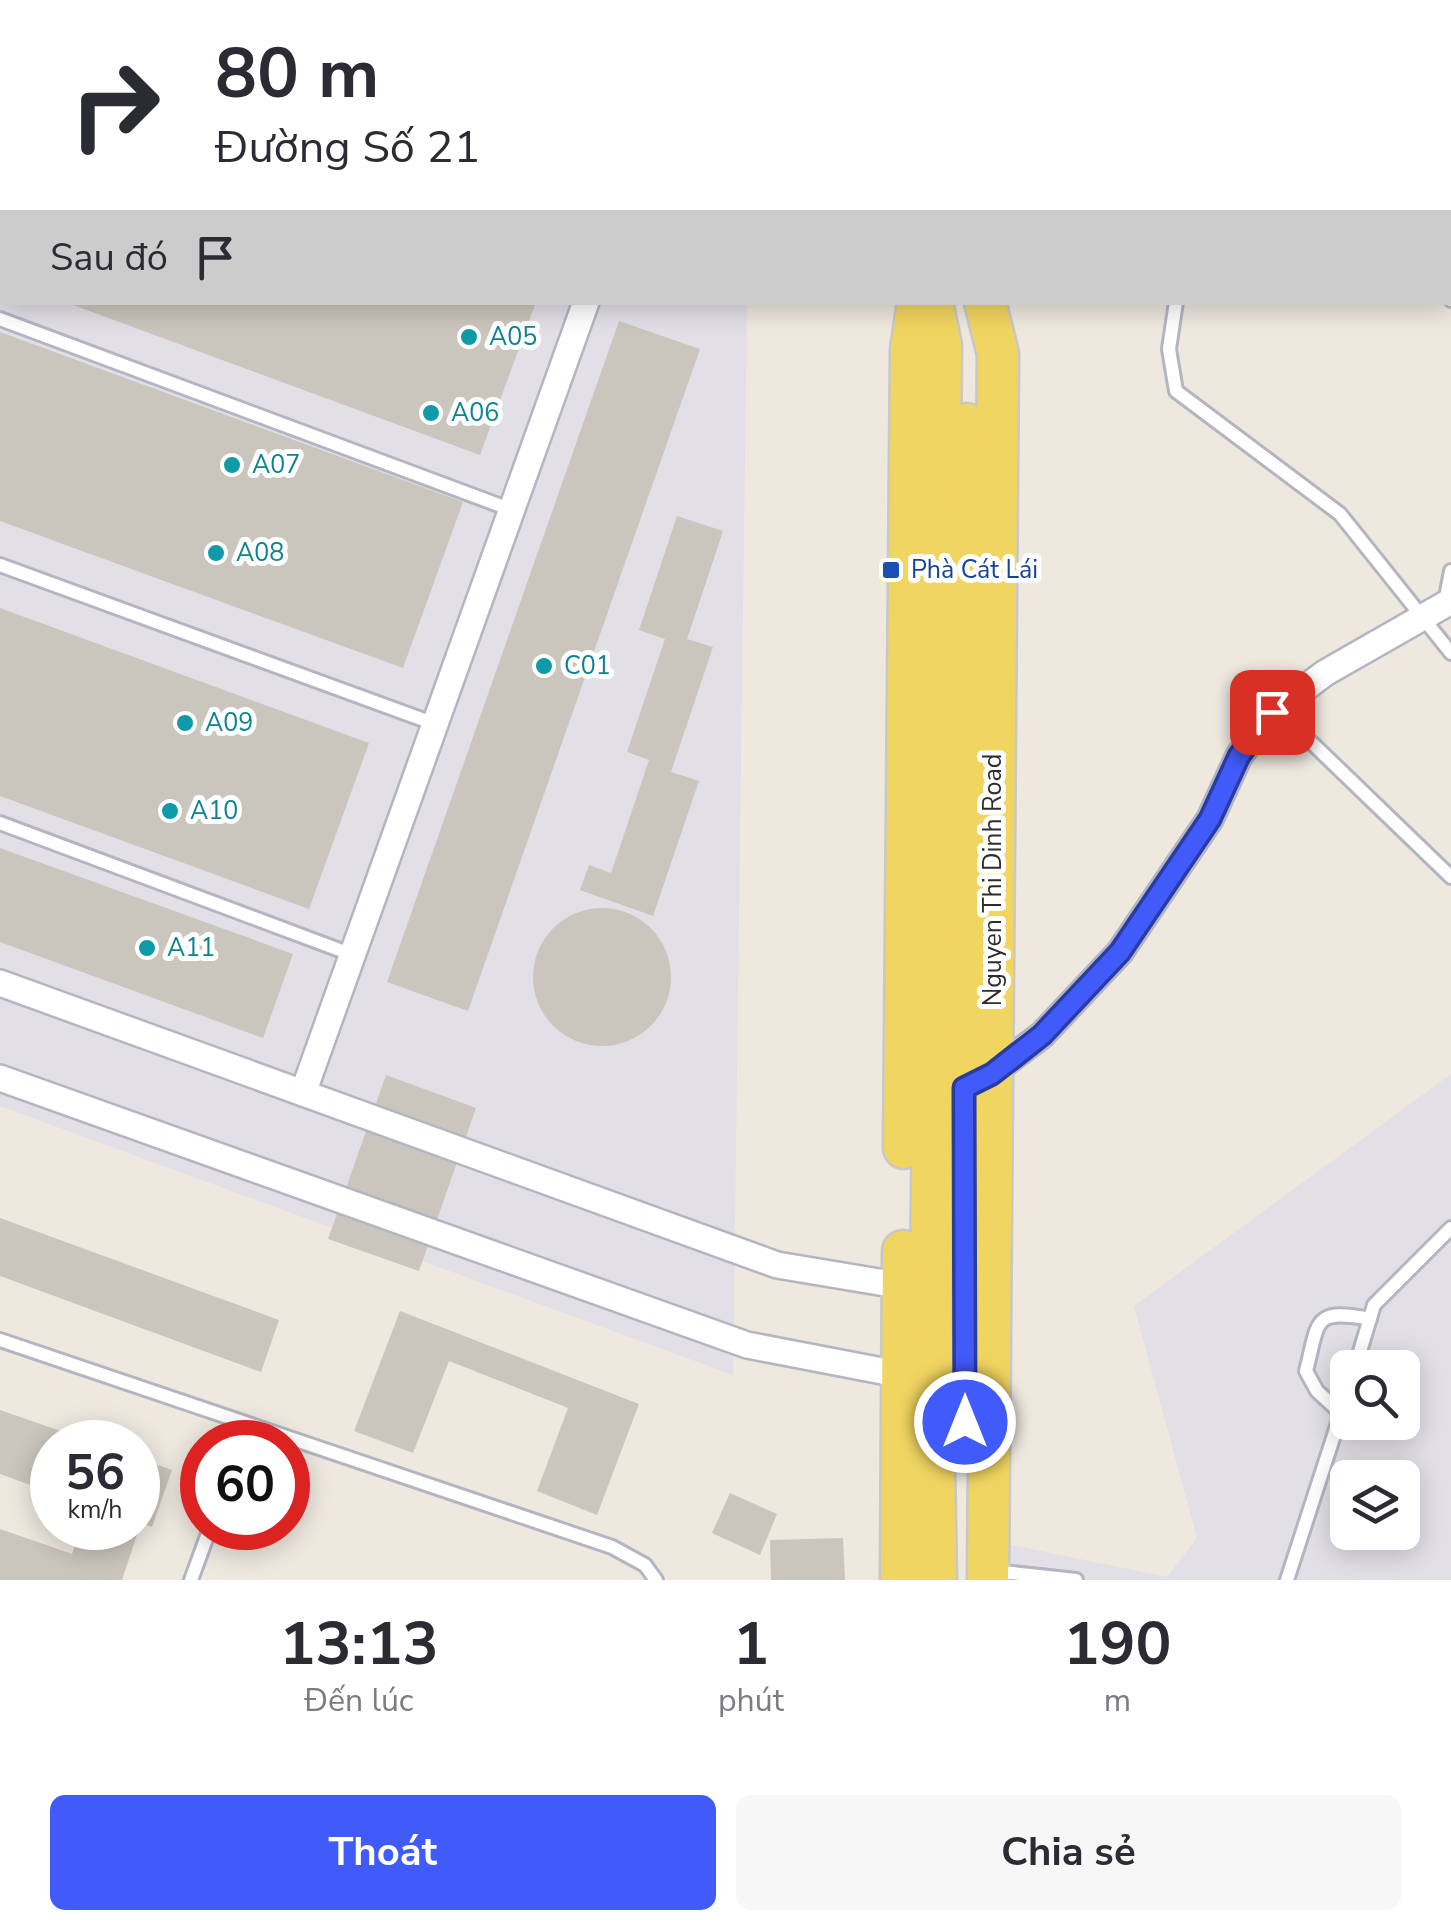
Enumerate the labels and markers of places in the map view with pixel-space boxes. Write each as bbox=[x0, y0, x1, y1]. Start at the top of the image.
place label: A05 bbox=[489, 320, 537, 354]
marker: A05 bbox=[458, 326, 480, 348]
place label: A06 bbox=[451, 396, 499, 430]
marker: A06 bbox=[420, 402, 442, 424]
place label: A07 bbox=[252, 448, 300, 482]
marker: A07 bbox=[221, 454, 243, 476]
place label: A08 bbox=[236, 536, 284, 570]
marker: A08 bbox=[205, 542, 227, 564]
place label: Phà Cát Lái bbox=[911, 553, 1038, 587]
marker: Phà Cát Lái bbox=[880, 559, 902, 581]
place label: C01 bbox=[564, 649, 611, 683]
marker: C01 bbox=[533, 655, 555, 677]
pin bbox=[1230, 670, 1315, 755]
place label: A09 bbox=[205, 706, 253, 740]
marker: A09 bbox=[174, 712, 196, 734]
place label: A10 bbox=[190, 794, 238, 828]
marker: A10 bbox=[159, 800, 181, 822]
place label: A11 bbox=[167, 931, 215, 965]
marker: A11 bbox=[136, 937, 158, 959]

